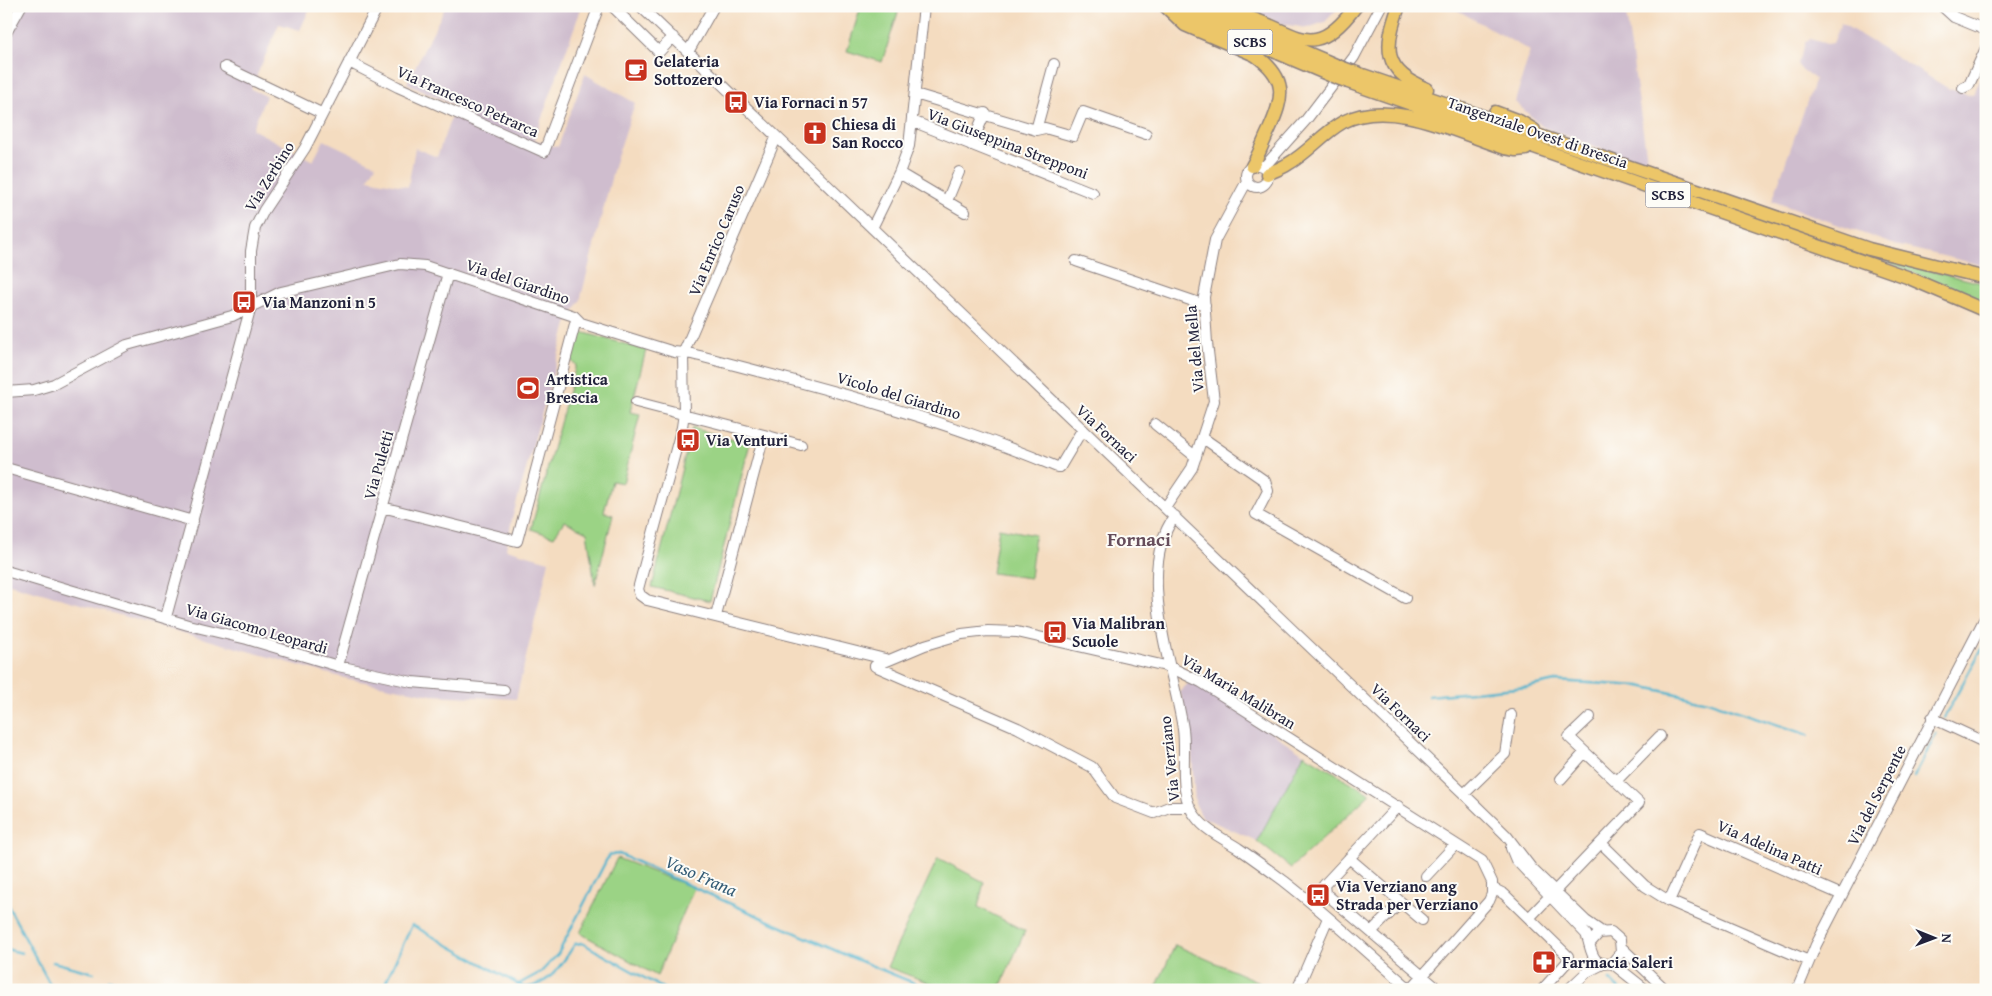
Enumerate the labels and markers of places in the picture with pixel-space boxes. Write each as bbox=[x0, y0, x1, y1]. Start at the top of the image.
place label: Gelateria Sottozero bbox=[654, 49, 723, 91]
cafe icon: Gelateria Sottozero bbox=[623, 57, 649, 83]
bus stop icon: Via Fornaci n 57 bbox=[723, 89, 749, 115]
place label: Via Fornaci n 57 bbox=[754, 90, 868, 114]
place label: Chiesa di San Rocco bbox=[832, 112, 904, 154]
church icon: Chiesa di San Rocco bbox=[802, 120, 828, 146]
bus stop icon: Via Manzoni n 5 bbox=[231, 289, 257, 315]
place label: Via Manzoni n 5 bbox=[262, 290, 376, 314]
place label: Artistica Brescia bbox=[546, 367, 609, 409]
sports icon: Artistica Brescia bbox=[515, 375, 541, 401]
bus stop icon: Via Venturi bbox=[675, 427, 701, 453]
place label: Via Venturi bbox=[706, 428, 788, 452]
place label: Via Malibran Scuole bbox=[1072, 611, 1165, 653]
bus stop icon: Via Malibran Scuole bbox=[1042, 619, 1068, 645]
place label: Via Verziano ang Strada per Verziano bbox=[1336, 874, 1479, 916]
bus stop icon: Via Verziano ang Strada per Verziano bbox=[1305, 882, 1331, 908]
pharmacy icon: Farmacia Saleri bbox=[1531, 949, 1557, 975]
place label: Farmacia Saleri bbox=[1562, 950, 1673, 974]

